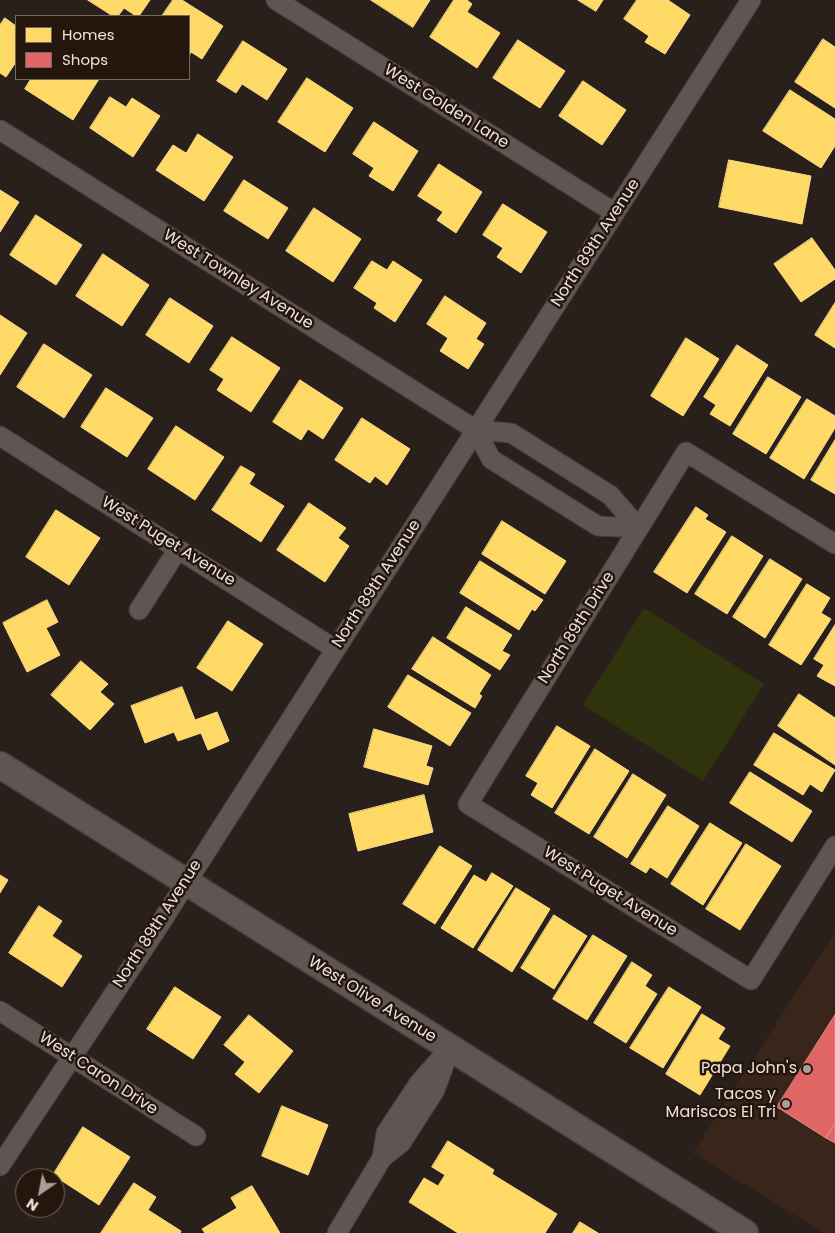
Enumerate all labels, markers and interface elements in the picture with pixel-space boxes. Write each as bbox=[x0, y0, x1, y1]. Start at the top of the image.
legend bbox=[15, 15, 190, 80]
text: Homes bbox=[62, 24, 115, 45]
text: Shops bbox=[62, 49, 108, 70]
street label: West Golden Lane bbox=[380, 61, 512, 153]
street label: North 89th Avenue bbox=[548, 176, 644, 310]
street label: West Townley Avenue bbox=[159, 226, 317, 334]
street label: West Puget Avenue bbox=[97, 493, 239, 591]
street label: North 89th Avenue bbox=[329, 517, 425, 651]
street label: North 89th Drive bbox=[535, 568, 619, 688]
street label: West Puget Avenue bbox=[539, 843, 681, 941]
street label: North 89th Avenue bbox=[110, 857, 206, 991]
street label: West Olive Avenue bbox=[304, 953, 440, 1047]
street label: West Caron Drive bbox=[35, 1028, 161, 1120]
place label: Papa John's bbox=[701, 1059, 797, 1079]
marker: Papa John's bbox=[801, 1063, 813, 1075]
place label: Tacos y Mariscos El Tri bbox=[666, 1085, 776, 1123]
marker: Tacos y Mariscos El Tri bbox=[780, 1098, 792, 1110]
north arrow bbox=[15, 1168, 65, 1218]
text: N bbox=[23, 1193, 42, 1216]

